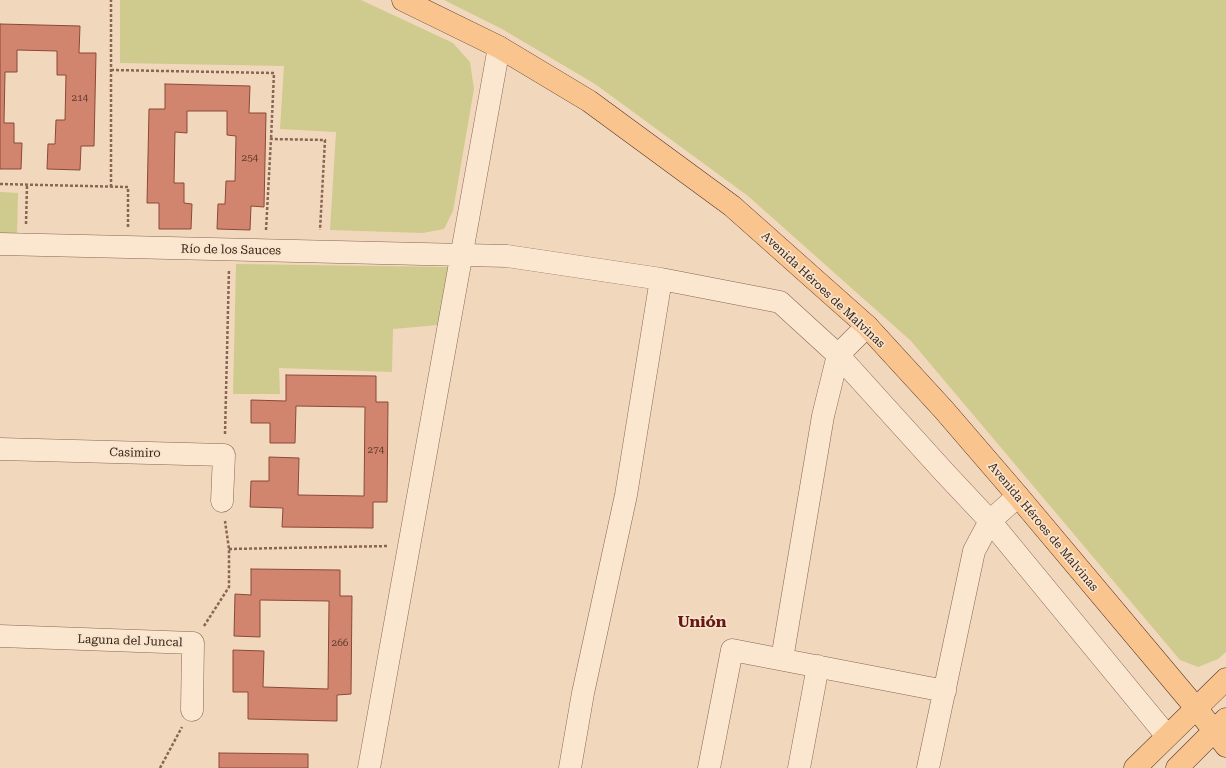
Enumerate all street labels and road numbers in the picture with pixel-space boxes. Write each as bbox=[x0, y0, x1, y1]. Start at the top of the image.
street label: Avenida Héroes de Malvinas bbox=[758, 229, 888, 351]
street label: Río de los Sauces bbox=[181, 242, 281, 258]
street label: Casimiro bbox=[109, 445, 161, 461]
street label: Avenida Héroes de Malvinas bbox=[985, 460, 1101, 594]
street label: Laguna del Juncal bbox=[77, 632, 183, 650]

